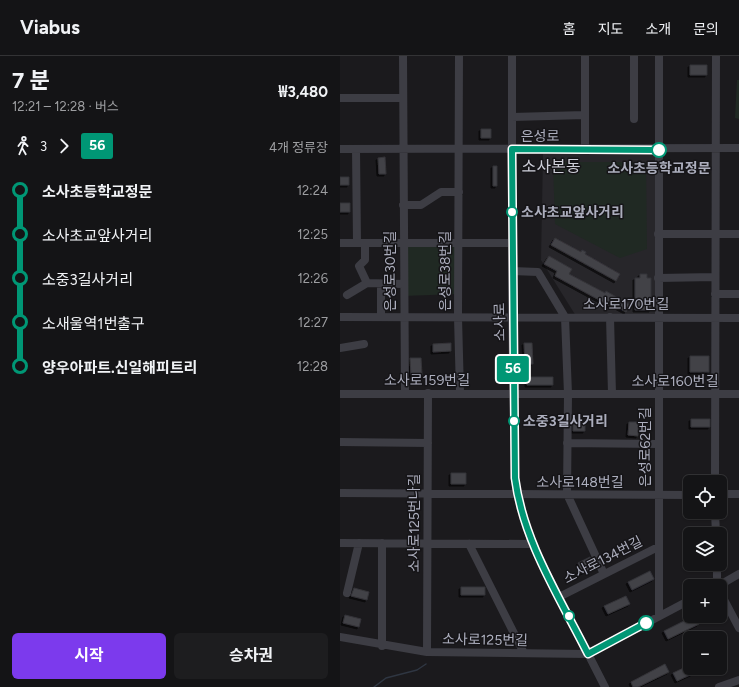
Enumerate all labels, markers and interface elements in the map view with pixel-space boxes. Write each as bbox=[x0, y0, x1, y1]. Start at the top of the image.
text: Viabus bbox=[20, 16, 80, 39]
text: 홈 bbox=[563, 21, 576, 38]
text: 지도 bbox=[598, 21, 623, 38]
text: 소개 bbox=[645, 21, 671, 38]
text: 문의 bbox=[693, 21, 719, 38]
text: 7 분 bbox=[12, 67, 50, 94]
text: ₩3,480 bbox=[279, 83, 328, 101]
text: 12:21 – 12:28 · 버스 bbox=[12, 99, 119, 114]
street label: 은성로 bbox=[521, 128, 559, 145]
icon: walk bbox=[12, 135, 34, 157]
icon: forward bbox=[53, 135, 75, 157]
text: 56 bbox=[89, 137, 105, 154]
text: 3 bbox=[40, 139, 47, 154]
text: 4개 정류장 bbox=[269, 140, 328, 155]
marker: 소사초등학교정문 bbox=[651, 142, 667, 158]
district label: 소사본동 bbox=[522, 157, 581, 176]
place label: 소사초등학교정문 bbox=[607, 160, 711, 177]
text: 소사초등학교정문 bbox=[42, 183, 152, 201]
text: 12:24 bbox=[297, 183, 328, 198]
place label: 소사초교앞사거리 bbox=[521, 204, 624, 221]
marker: 소사초교앞사거리 bbox=[506, 206, 518, 218]
text: 소사초교앞사거리 bbox=[42, 227, 152, 245]
text: 12:25 bbox=[297, 227, 328, 242]
street label: 은성로30번길 bbox=[382, 231, 399, 312]
street label: 은성로38번길 bbox=[437, 231, 454, 311]
text: 소중3길사거리 bbox=[42, 271, 133, 289]
text: 12:26 bbox=[297, 271, 328, 286]
street label: 소사로170번길 bbox=[583, 296, 669, 313]
street label: 소사로 bbox=[491, 302, 509, 341]
text: 소새울역1번출구 bbox=[42, 315, 145, 333]
text: 12:27 bbox=[298, 315, 328, 330]
line badge: 56 bbox=[495, 356, 531, 382]
text: 양우아파트.신일해피트리 bbox=[42, 359, 198, 377]
text: 12:28 bbox=[297, 359, 328, 374]
text: 56 bbox=[505, 360, 521, 377]
street label: 소사로159번길 bbox=[384, 372, 470, 389]
street label: 소사로160번길 bbox=[631, 373, 719, 390]
street label: 은성로62번길 bbox=[637, 407, 654, 487]
place label: 소중3길사거리 bbox=[523, 413, 608, 430]
marker: 소중3길사거리 bbox=[508, 415, 520, 427]
street label: 소사로125번나길 bbox=[406, 474, 423, 572]
street label: 소사로148번길 bbox=[536, 474, 624, 491]
map controls bbox=[683, 475, 727, 675]
button: locate bbox=[683, 475, 727, 519]
button: layers bbox=[683, 527, 727, 571]
street label: 소사로134번길 bbox=[561, 533, 645, 587]
button: + bbox=[683, 579, 727, 623]
unlabelled marker bbox=[563, 610, 575, 622]
unlabelled marker bbox=[638, 615, 654, 631]
street label: 소사로125번길 bbox=[442, 631, 528, 649]
button: − bbox=[683, 631, 727, 675]
button: 시작 bbox=[12, 633, 166, 679]
button: 승차권 bbox=[174, 633, 328, 679]

